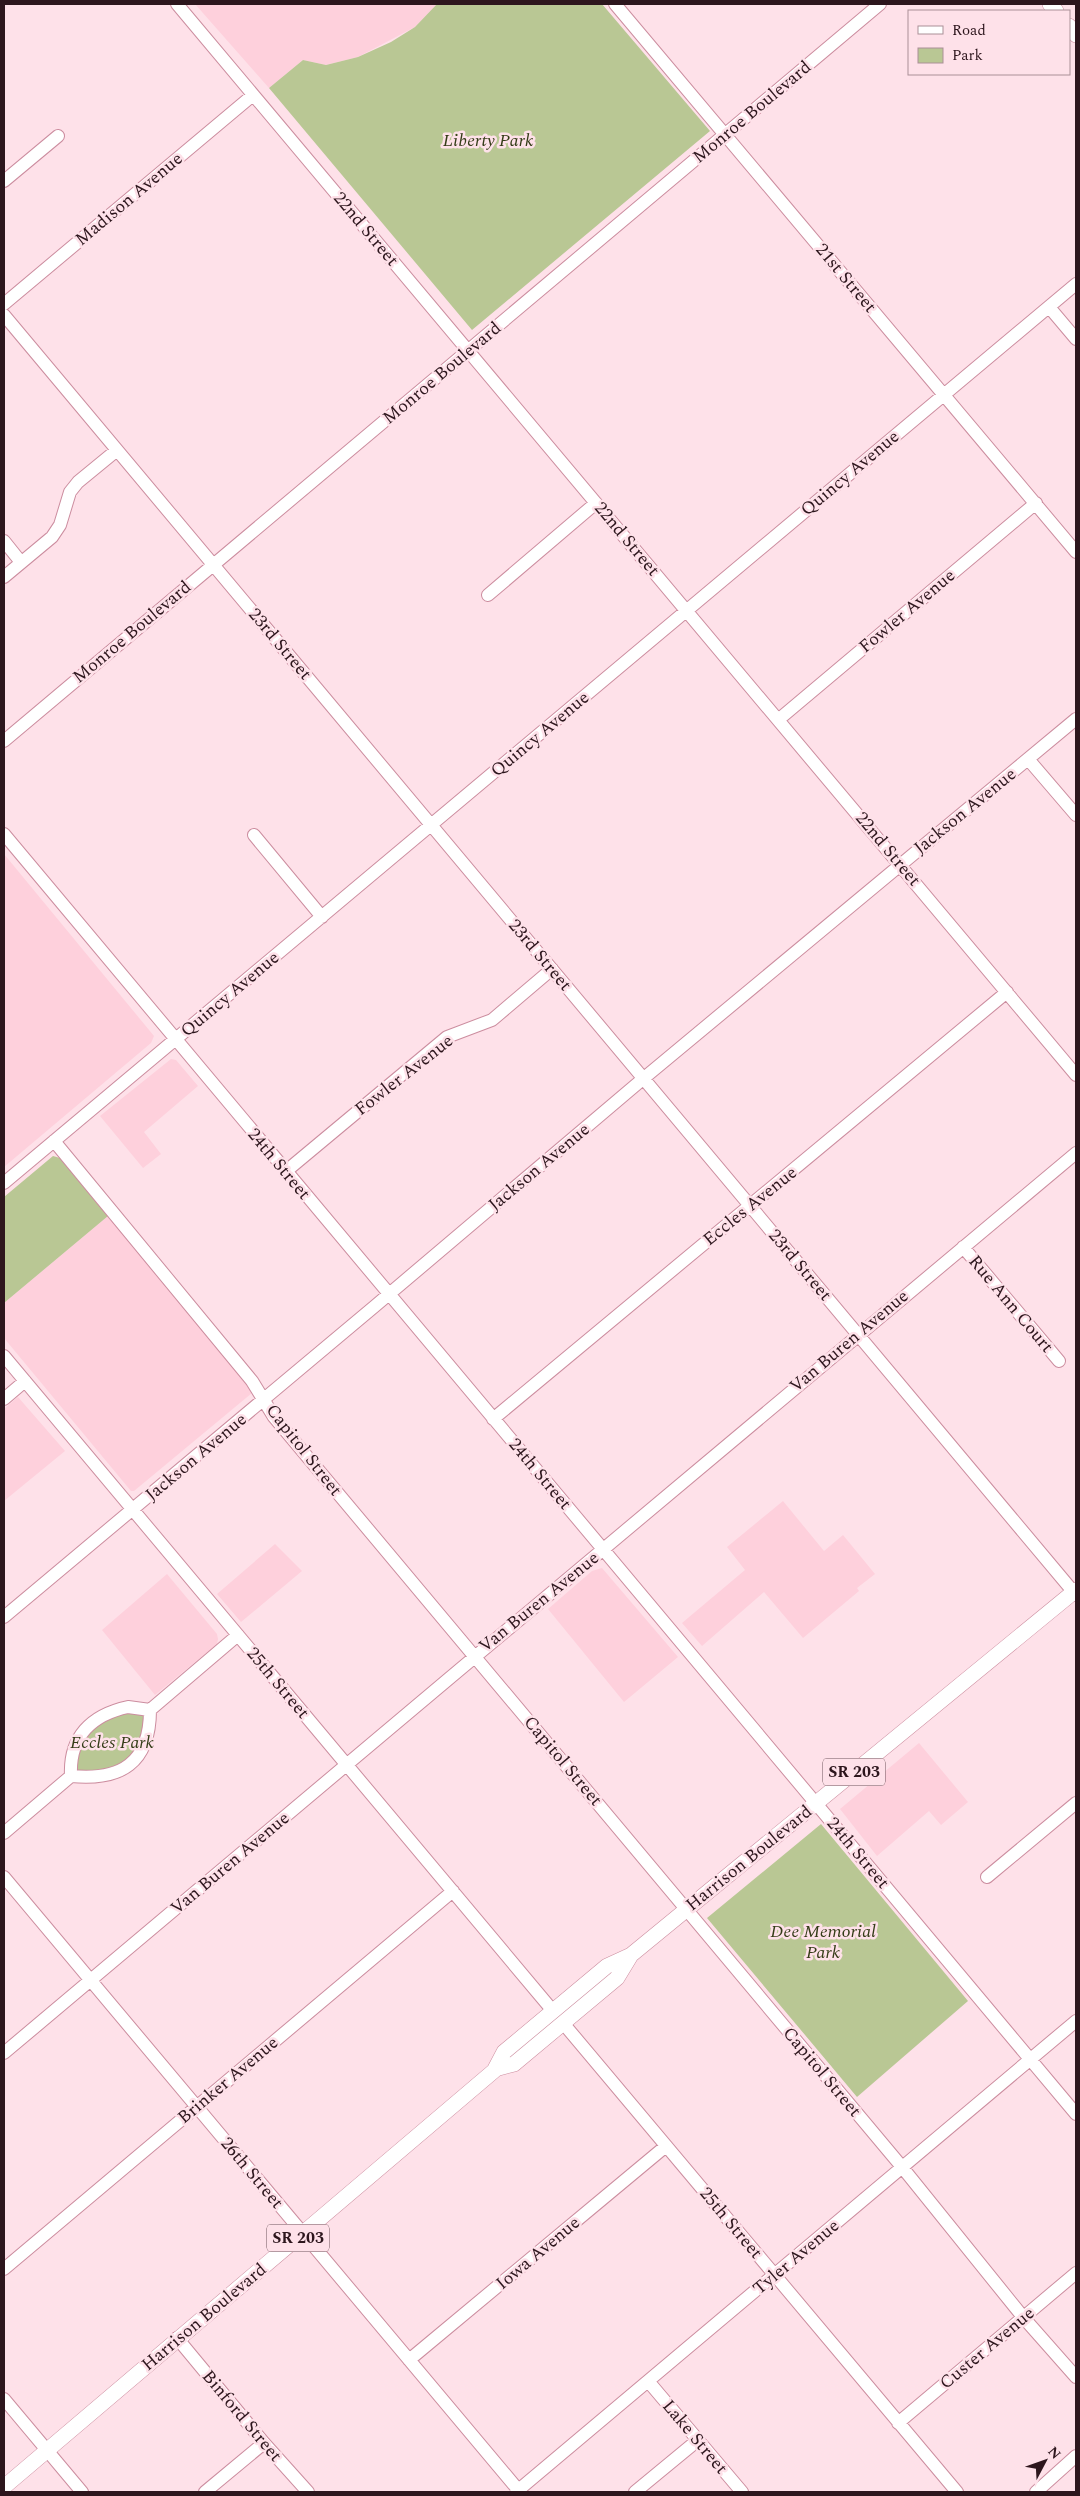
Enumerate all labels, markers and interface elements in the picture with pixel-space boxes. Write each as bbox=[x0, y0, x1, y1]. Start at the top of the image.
legend bbox=[908, 10, 1070, 75]
text: Road bbox=[952, 19, 986, 42]
text: Park bbox=[952, 44, 983, 67]
street label: Monroe Boulevard bbox=[687, 54, 817, 170]
park label: Liberty Park bbox=[443, 127, 534, 154]
street label: Madison Avenue bbox=[69, 146, 189, 252]
street label: 22nd Street bbox=[327, 186, 405, 272]
street label: 21st Street bbox=[809, 237, 883, 319]
street label: Monroe Boulevard bbox=[377, 315, 507, 431]
street label: Quincy Avenue bbox=[795, 423, 905, 523]
street label: 22nd Street bbox=[588, 496, 666, 582]
street label: Fowler Avenue bbox=[853, 562, 961, 660]
street label: Monroe Boulevard bbox=[67, 574, 197, 690]
street label: 23rd Street bbox=[242, 602, 318, 686]
street label: Quincy Avenue bbox=[485, 684, 595, 784]
street label: Jackson Avenue bbox=[908, 761, 1022, 861]
street label: 22nd Street bbox=[849, 806, 927, 892]
street label: 23rd Street bbox=[502, 913, 578, 997]
street label: Quincy Avenue bbox=[175, 944, 285, 1044]
street label: Fowler Avenue bbox=[349, 1028, 459, 1122]
street label: Jackson Avenue bbox=[482, 1116, 596, 1218]
street label: 24th Street bbox=[241, 1122, 317, 1206]
street label: Eccles Avenue bbox=[697, 1159, 803, 1253]
street label: 23rd Street bbox=[762, 1223, 838, 1307]
street label: Rue Ann Court bbox=[962, 1249, 1060, 1359]
street label: Van Buren Avenue bbox=[783, 1283, 915, 1399]
street label: Capitol Street bbox=[259, 1398, 349, 1502]
street label: Jackson Avenue bbox=[139, 1406, 253, 1508]
street label: 24th Street bbox=[502, 1432, 578, 1516]
street label: Van Buren Avenue bbox=[473, 1545, 605, 1659]
street label: 25th Street bbox=[240, 1641, 316, 1725]
street label: Capitol Street bbox=[517, 1710, 609, 1812]
park label: Eccles Park bbox=[70, 1729, 155, 1756]
road number: SR 203 bbox=[823, 1758, 885, 1785]
street label: Harrison Boulevard bbox=[680, 1798, 818, 1918]
street label: Van Buren Avenue bbox=[164, 1805, 296, 1921]
street label: 24th Street bbox=[820, 1811, 896, 1895]
park label: Dee Memorial Park bbox=[770, 1918, 876, 1966]
street label: Capitol Street bbox=[776, 2021, 868, 2123]
street label: Brinker Avenue bbox=[172, 2030, 284, 2130]
street label: 26th Street bbox=[214, 2131, 290, 2215]
street label: 25th Street bbox=[693, 2181, 769, 2265]
street label: Iowa Avenue bbox=[490, 2210, 586, 2296]
street label: Tyler Avenue bbox=[747, 2213, 845, 2301]
road number: SR 203 bbox=[267, 2224, 329, 2252]
street label: Harrison Boulevard bbox=[135, 2256, 273, 2378]
street label: Custer Avenue bbox=[934, 2300, 1040, 2396]
street label: Binford Street bbox=[195, 2364, 289, 2468]
street label: Lake Street bbox=[656, 2394, 734, 2480]
north arrow bbox=[1020, 2436, 1070, 2486]
text: N bbox=[1043, 2442, 1066, 2464]

